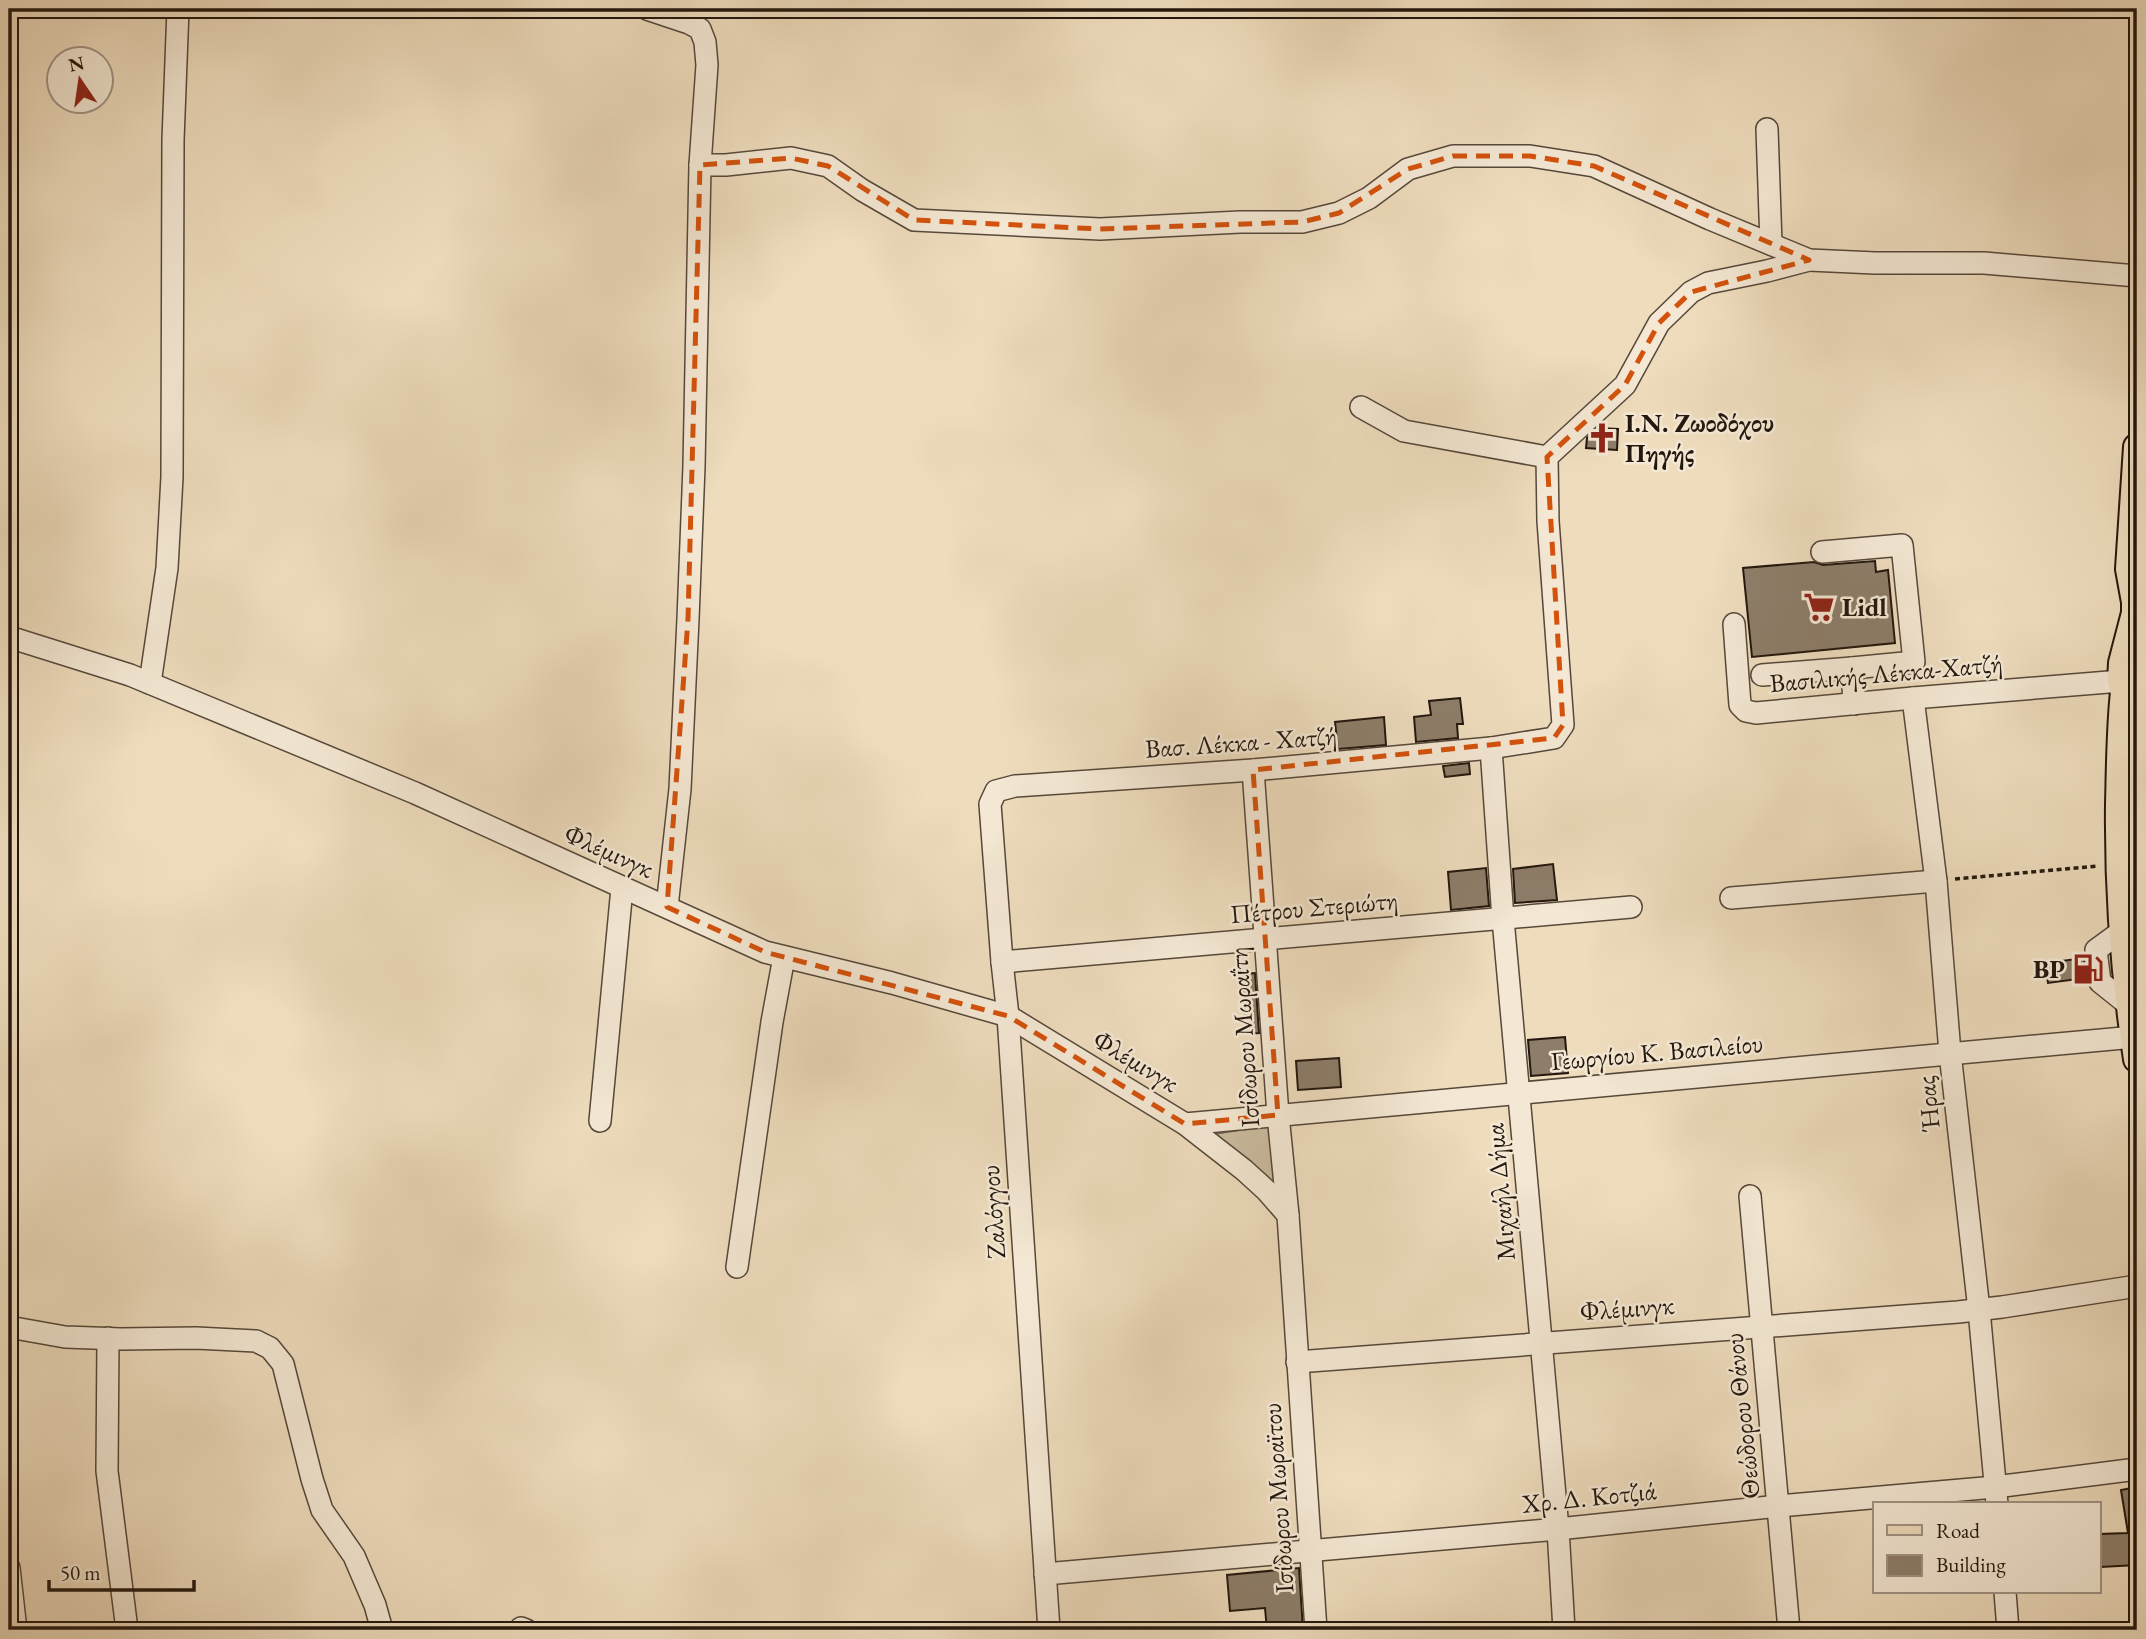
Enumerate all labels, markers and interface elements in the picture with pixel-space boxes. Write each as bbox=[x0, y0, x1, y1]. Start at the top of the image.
north arrow bbox=[46, 46, 116, 116]
text: N bbox=[66, 50, 87, 78]
place label: Ι.Ν. Ζωοδόχου Πηγής bbox=[1625, 406, 1774, 470]
church icon: Ι.Ν. Ζωοδόχου Πηγής bbox=[1585, 421, 1619, 455]
supermarket icon: Lidl bbox=[1802, 590, 1836, 624]
place label: Lidl bbox=[1842, 590, 1887, 624]
street label: Βασιλικής Λέκκα-Χατζή bbox=[1768, 646, 2004, 700]
street label: Βασ. Λέκκα - Χατζή bbox=[1144, 718, 1338, 766]
street label: Φλέμινγκ bbox=[559, 816, 660, 886]
street label: Πέτρου Στεριώτη bbox=[1229, 883, 1399, 931]
street label: Ισίδωρου Μωραΐτη bbox=[1221, 946, 1267, 1128]
place label: BP bbox=[2033, 952, 2065, 986]
fuel station icon: BP bbox=[2071, 952, 2105, 986]
street label: Φλέμινγκ bbox=[1087, 1022, 1186, 1100]
street label: Γεωργίου Κ. Βασιλείου bbox=[1550, 1026, 1764, 1078]
street label: Ήρας bbox=[1908, 1074, 1948, 1134]
street label: Μιχαήλ Δήμα bbox=[1477, 1122, 1523, 1262]
street label: Ζαλόγγου bbox=[973, 1164, 1013, 1260]
street label: Φλέμινγκ bbox=[1579, 1288, 1676, 1328]
street label: Θεώδορου Θάνου bbox=[1716, 1331, 1768, 1501]
street label: Ισίδωρου Μωραϊτου bbox=[1254, 1402, 1302, 1594]
street label: Χρ. Δ. Κοτζιά bbox=[1519, 1473, 1658, 1521]
legend bbox=[1873, 1502, 2100, 1594]
text: Road bbox=[1936, 1517, 1980, 1544]
scale bar bbox=[49, 1548, 194, 1592]
text: Building bbox=[1936, 1551, 2006, 1578]
text: 50 m bbox=[60, 1559, 101, 1586]

